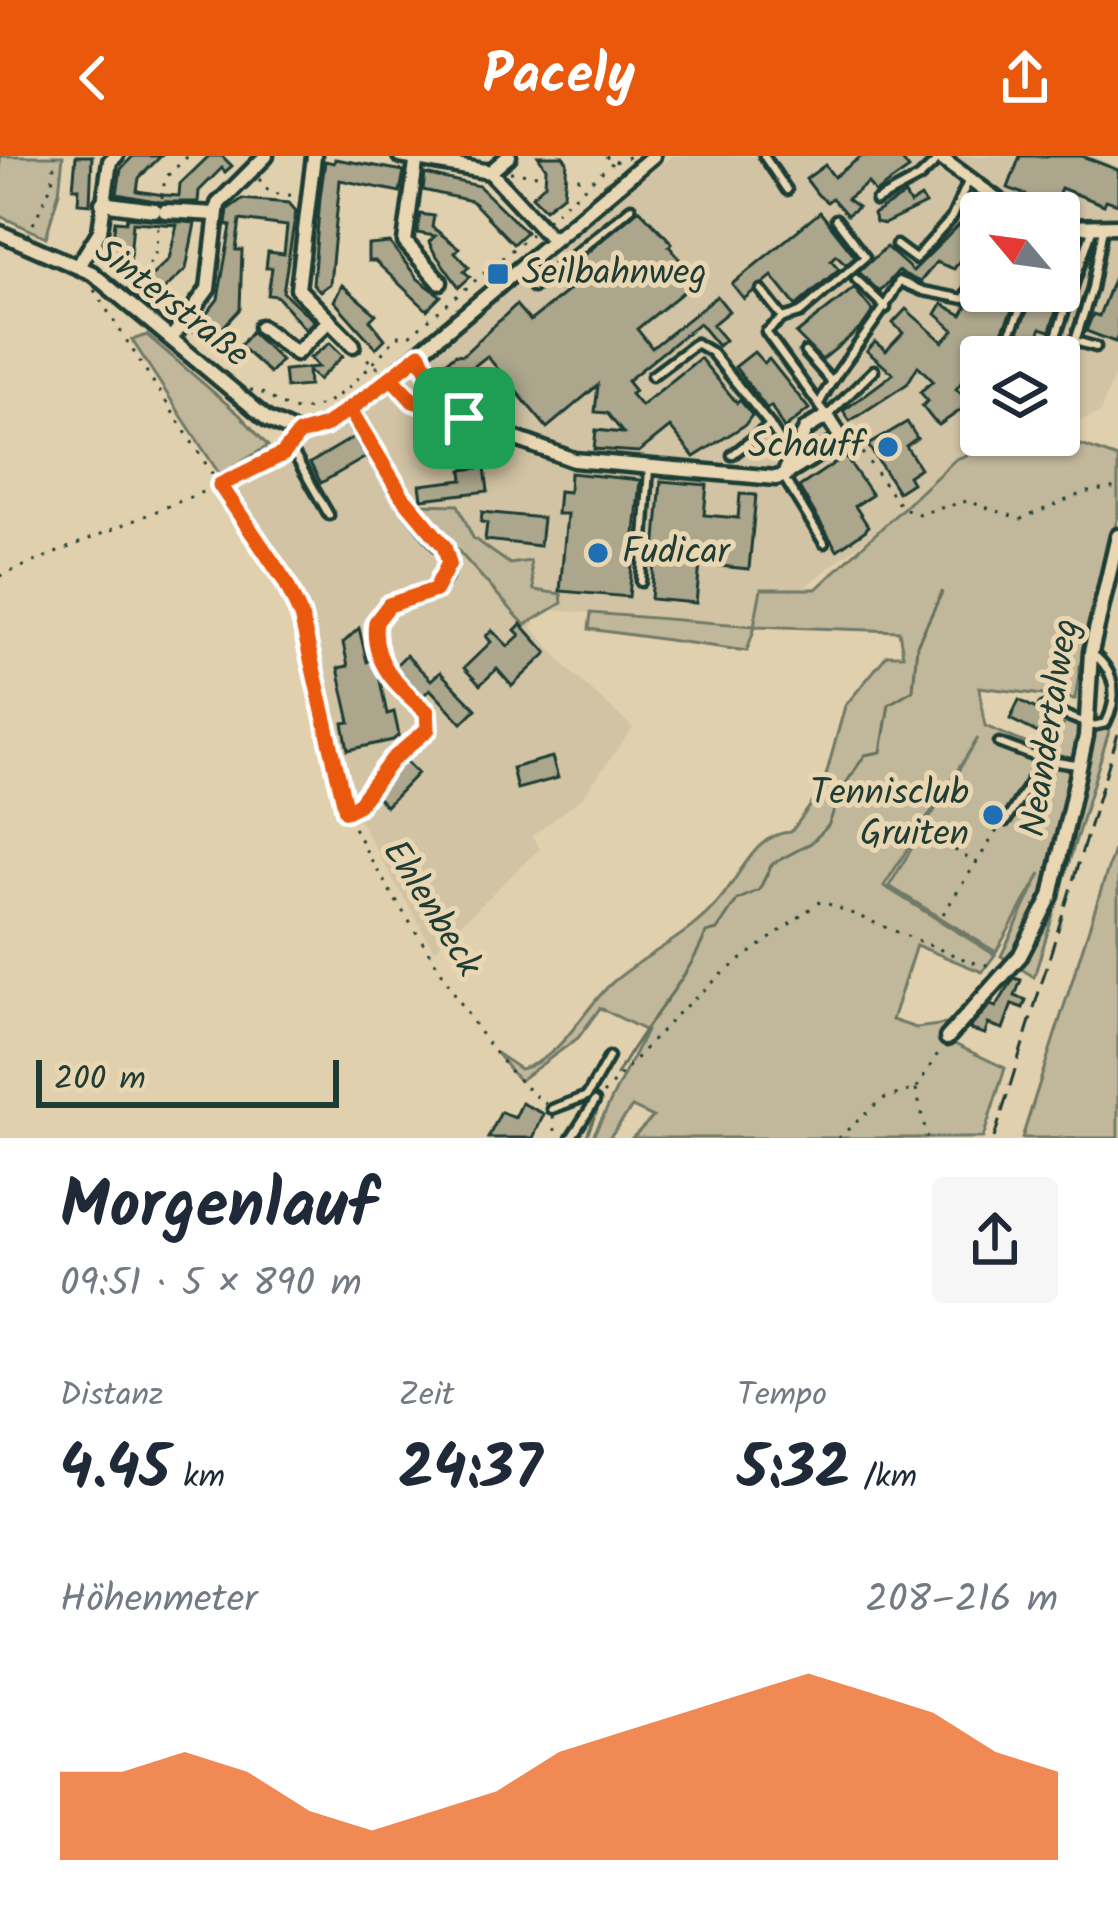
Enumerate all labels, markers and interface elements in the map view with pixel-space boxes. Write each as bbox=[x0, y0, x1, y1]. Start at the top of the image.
text: Pacely bbox=[483, 35, 635, 121]
icon: back bbox=[60, 45, 126, 111]
icon: share bbox=[992, 45, 1058, 111]
north arrow bbox=[960, 192, 1080, 312]
map controls bbox=[960, 192, 1080, 456]
street label: Sinterstraße bbox=[81, 225, 261, 383]
place label: Seilbahnweg bbox=[522, 246, 707, 303]
marker: Seilbahnweg bbox=[485, 261, 511, 287]
button: layers bbox=[960, 336, 1080, 456]
pin bbox=[413, 367, 515, 469]
icon: arrive bbox=[431, 385, 497, 451]
place label: Schauff bbox=[748, 419, 867, 476]
marker: Schauff bbox=[875, 434, 901, 460]
place label: Fudicar bbox=[622, 525, 732, 582]
marker: Fudicar bbox=[585, 540, 611, 566]
street label: Neandertalweg bbox=[1006, 615, 1096, 841]
place label: Tennisclub Gruiten bbox=[810, 766, 969, 864]
marker: Tennisclub Gruiten bbox=[980, 802, 1006, 828]
street label: Ehlenbeck bbox=[366, 829, 496, 990]
scale bar bbox=[36, 1054, 339, 1107]
text: 200 m bbox=[54, 1054, 146, 1107]
text: Morgenlauf bbox=[60, 1156, 376, 1261]
button: share bbox=[932, 1177, 1058, 1303]
text: 09:51 · 5 × 890 m bbox=[60, 1254, 362, 1316]
text: Distanz bbox=[60, 1370, 164, 1423]
text: Zeit bbox=[399, 1370, 455, 1423]
text: Tempo bbox=[737, 1370, 827, 1423]
text: 4.45 bbox=[60, 1423, 170, 1519]
text: 24:37 bbox=[399, 1423, 542, 1519]
text: 5:32 bbox=[737, 1423, 850, 1519]
text: km bbox=[170, 1452, 225, 1505]
text: /km bbox=[850, 1452, 917, 1505]
text: Höhenmeter bbox=[60, 1570, 257, 1632]
text: 208–216 m bbox=[865, 1570, 1058, 1632]

